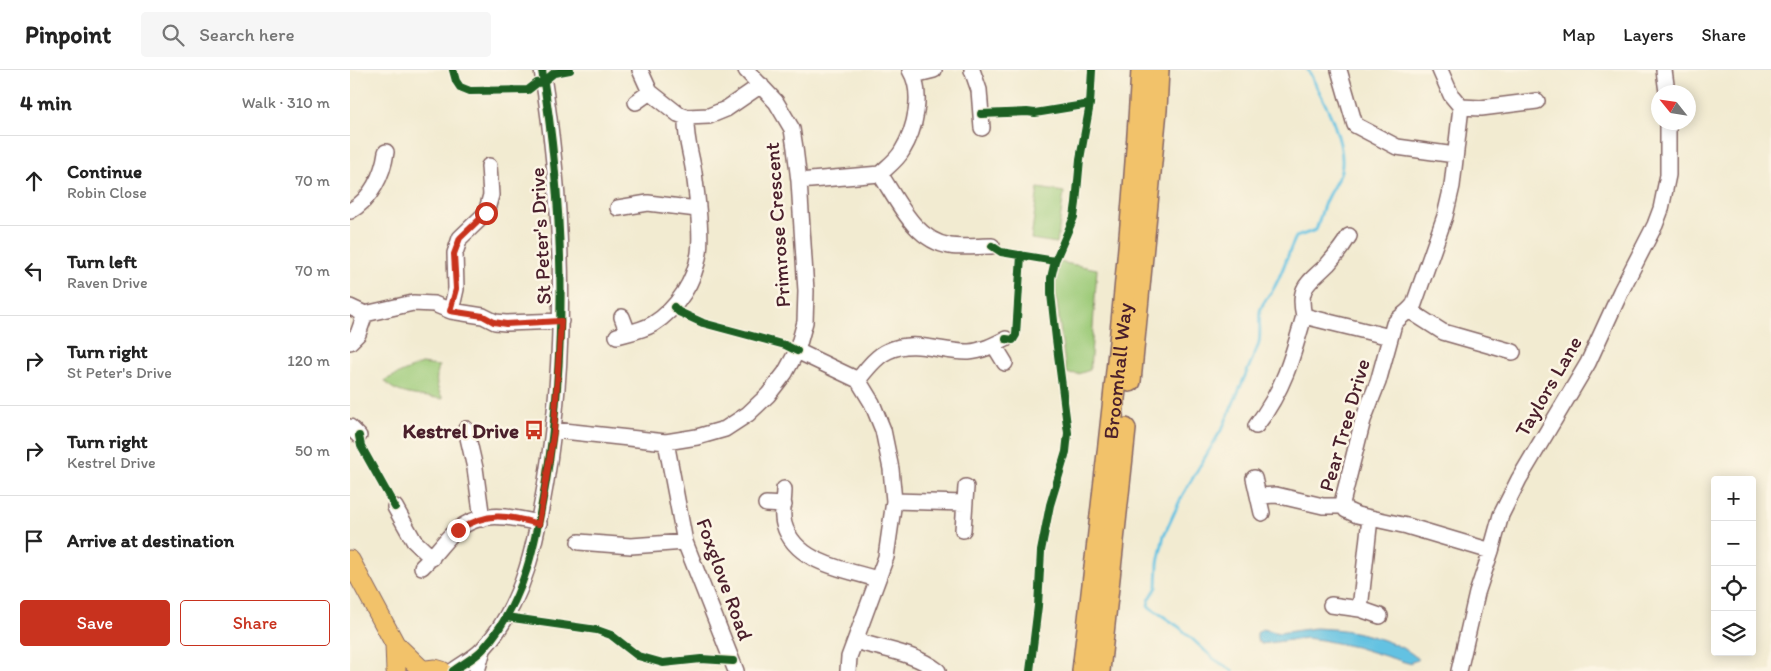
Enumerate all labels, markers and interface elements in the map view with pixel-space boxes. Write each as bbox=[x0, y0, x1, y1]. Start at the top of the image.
search box bbox=[141, 12, 491, 57]
text: Pinpoint bbox=[25, 20, 111, 49]
icon: search bbox=[159, 21, 187, 49]
text: Search here bbox=[199, 23, 294, 46]
text: Map bbox=[1562, 24, 1595, 46]
text: Layers bbox=[1623, 24, 1673, 46]
text: Share bbox=[1701, 24, 1746, 46]
north arrow bbox=[1651, 85, 1696, 130]
text: 4 min bbox=[20, 90, 72, 115]
text: Walk · 310 m bbox=[242, 93, 330, 112]
street label: Primrose Crescent bbox=[759, 141, 795, 308]
text: Continue bbox=[67, 160, 142, 183]
icon: ahead bbox=[20, 167, 48, 195]
street label: St Peter's Drive bbox=[524, 167, 556, 305]
text: 70 m bbox=[295, 171, 330, 190]
text: Robin Close bbox=[67, 183, 147, 202]
route start bbox=[475, 202, 498, 225]
text: Turn left bbox=[67, 250, 137, 273]
icon: left bbox=[20, 257, 48, 285]
text: 70 m bbox=[295, 261, 330, 280]
text: Raven Drive bbox=[67, 273, 148, 292]
street label: Broomhall Way bbox=[1097, 301, 1136, 440]
street label: Taylors Lane bbox=[1509, 331, 1587, 441]
text: Turn right bbox=[67, 340, 148, 363]
icon: right bbox=[20, 347, 48, 375]
text: 120 m bbox=[287, 351, 330, 370]
street label: Pear Tree Drive bbox=[1313, 356, 1375, 494]
text: St Peter's Drive bbox=[67, 363, 172, 382]
place label: Kestrel Drive bbox=[403, 418, 519, 443]
bus stop icon: Kestrel Drive bbox=[523, 419, 545, 441]
text: Turn right bbox=[67, 430, 148, 453]
icon: right bbox=[20, 437, 48, 465]
text: 50 m bbox=[295, 441, 330, 460]
text: Kestrel Drive bbox=[67, 453, 156, 472]
map controls bbox=[1711, 476, 1756, 656]
button: + bbox=[1711, 476, 1756, 521]
street label: Foxglove Road bbox=[691, 515, 759, 643]
route end bbox=[447, 519, 470, 542]
button: − bbox=[1711, 521, 1756, 566]
icon: arrive bbox=[20, 527, 48, 555]
text: Arrive at destination bbox=[67, 529, 234, 552]
button: locate bbox=[1711, 566, 1756, 611]
button: Save bbox=[20, 600, 170, 646]
button: Share bbox=[180, 600, 330, 646]
button: layers bbox=[1711, 611, 1756, 656]

